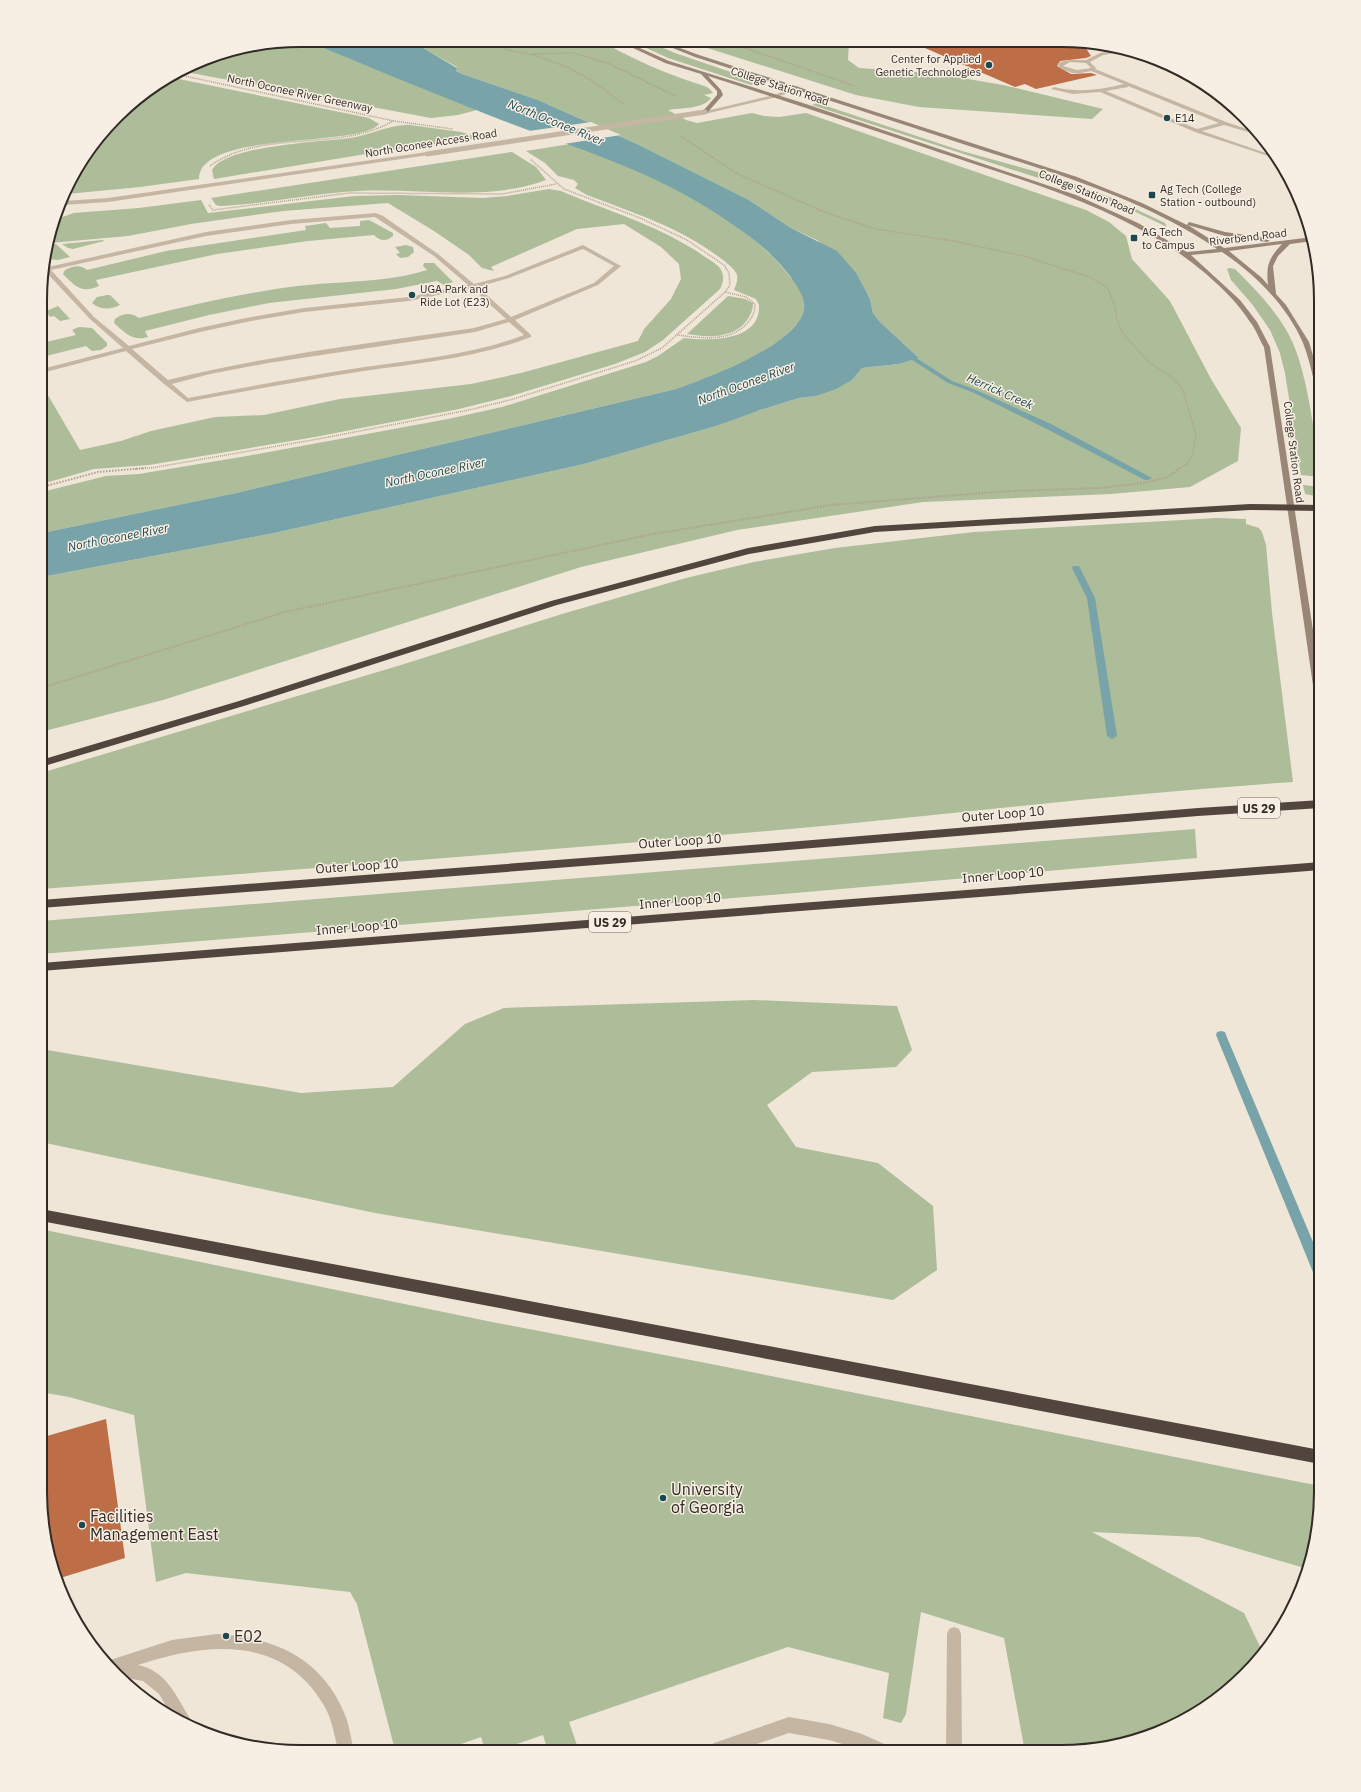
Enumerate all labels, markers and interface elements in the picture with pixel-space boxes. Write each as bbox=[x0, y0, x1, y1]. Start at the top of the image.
place label: Center for Applied Genetic Technologies bbox=[875, 52, 981, 79]
marker: Center for Applied Genetic Technologies bbox=[984, 60, 994, 70]
street label: College Station Road bbox=[729, 64, 831, 108]
street label: North Oconee River Greenway bbox=[226, 71, 375, 115]
water label: North Oconee River bbox=[506, 96, 607, 148]
place label: E14 bbox=[1175, 111, 1195, 125]
marker: E14 bbox=[1162, 113, 1172, 123]
street label: North Oconee Access Road bbox=[364, 126, 498, 160]
street label: College Station Road bbox=[1037, 166, 1137, 218]
place label: Ag Tech (College Station - outbound) bbox=[1160, 182, 1256, 209]
marker: Ag Tech (College Station - outbound) bbox=[1147, 190, 1157, 200]
place label: AG Tech to Campus bbox=[1142, 225, 1195, 252]
street label: Riverbend Road bbox=[1208, 225, 1288, 249]
marker: AG Tech to Campus bbox=[1129, 233, 1139, 243]
place label: UGA Park and Ride Lot (E23) bbox=[420, 282, 490, 309]
marker: UGA Park and Ride Lot (E23) bbox=[407, 290, 417, 300]
water label: North Oconee River bbox=[696, 358, 797, 407]
water label: Herrick Creek bbox=[964, 370, 1036, 413]
street label: College Station Road bbox=[1281, 400, 1307, 504]
water label: North Oconee River bbox=[384, 454, 487, 490]
water label: North Oconee River bbox=[67, 520, 170, 554]
road number: US 29 bbox=[1238, 798, 1280, 818]
street label: Outer Loop 10 bbox=[961, 802, 1045, 826]
street label: Outer Loop 10 bbox=[638, 830, 722, 852]
street label: Outer Loop 10 bbox=[315, 855, 399, 877]
street label: Inner Loop 10 bbox=[961, 863, 1045, 887]
street label: Inner Loop 10 bbox=[638, 889, 722, 913]
road number: US 29 bbox=[589, 912, 631, 932]
street label: Inner Loop 10 bbox=[315, 915, 399, 939]
place label: University of Georgia bbox=[671, 1479, 745, 1517]
marker: University of Georgia bbox=[658, 1493, 668, 1503]
place label: Facilities Management East bbox=[90, 1506, 219, 1544]
marker: Facilities Management East bbox=[77, 1520, 87, 1530]
place label: E02 bbox=[234, 1626, 263, 1646]
marker: E02 bbox=[221, 1631, 231, 1641]

